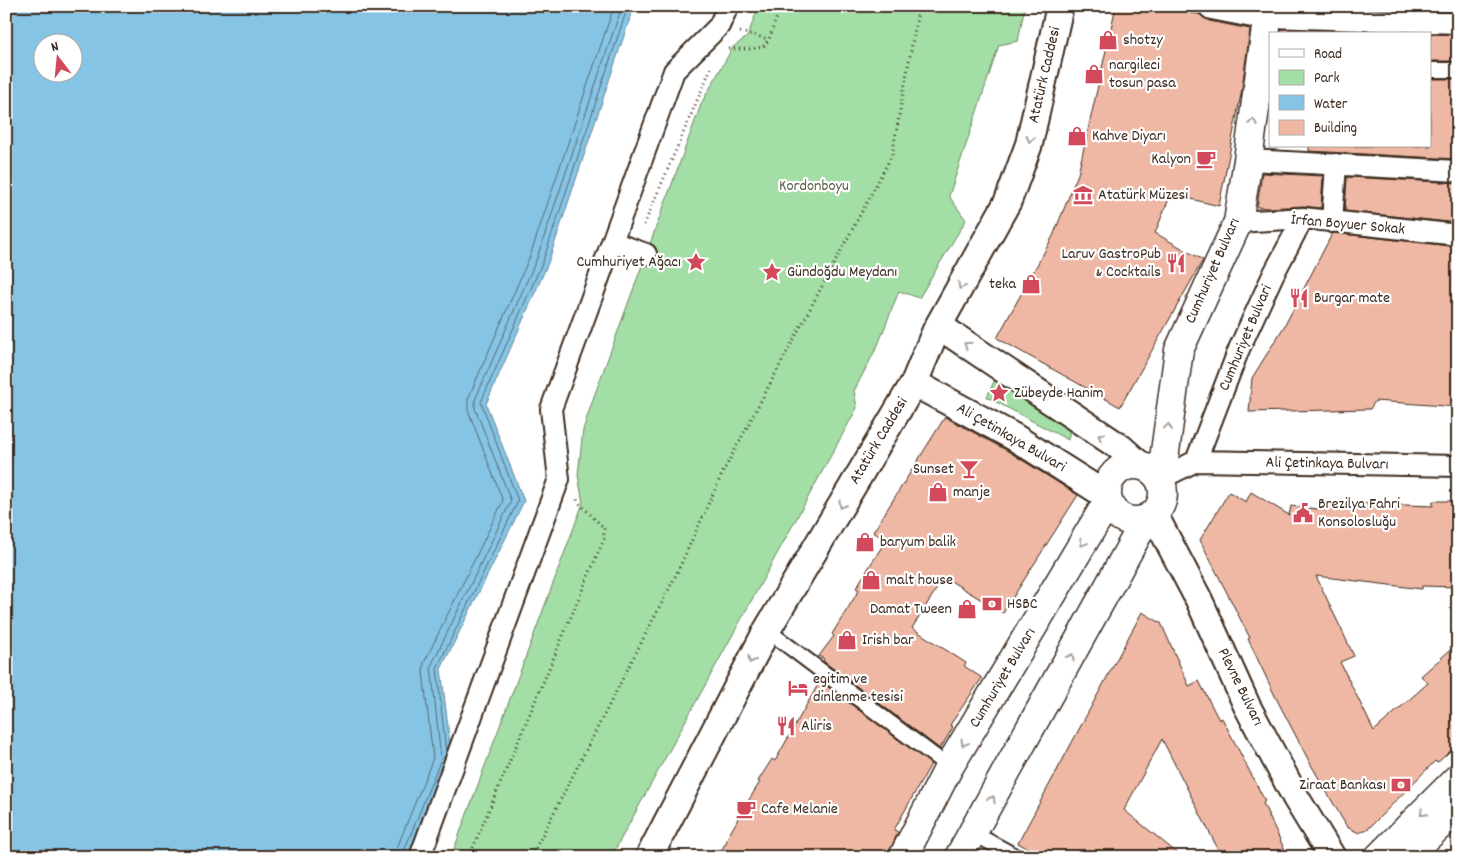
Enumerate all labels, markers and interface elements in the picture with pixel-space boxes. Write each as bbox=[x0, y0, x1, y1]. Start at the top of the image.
street label: Atatürk Caddesi bbox=[1023, 24, 1067, 125]
shop icon: shotzy bbox=[1097, 29, 1119, 51]
place label: shotzy bbox=[1123, 29, 1163, 52]
north arrow bbox=[32, 32, 82, 82]
legend bbox=[1269, 32, 1432, 148]
text: N bbox=[49, 37, 61, 58]
text: Road bbox=[1314, 44, 1342, 66]
place label: nargileci tosun pasa bbox=[1109, 54, 1176, 95]
shop icon: nargileci tosun pasa bbox=[1083, 63, 1105, 85]
text: Park bbox=[1314, 68, 1340, 90]
text: Water bbox=[1314, 94, 1348, 116]
one-way arrow bbox=[1248, 118, 1258, 126]
text: Building bbox=[1314, 118, 1357, 140]
shop icon: Kahve Diyarı bbox=[1066, 125, 1088, 147]
place label: Kahve Diyarı bbox=[1092, 125, 1166, 148]
one-way arrow bbox=[1025, 135, 1036, 144]
place label: Kalyon bbox=[1151, 148, 1191, 171]
cafe icon: Kalyon bbox=[1195, 148, 1217, 170]
park label: Kordonboyu bbox=[779, 175, 849, 198]
museum icon: Atatürk Müzesi bbox=[1072, 184, 1094, 206]
place label: Atatürk Müzesi bbox=[1098, 184, 1188, 207]
street label: İrfan Boyuer Sokak bbox=[1290, 209, 1406, 241]
street label: Cumhuriyet Bulvarı bbox=[1179, 215, 1247, 327]
place label: Laruv GastroPub & Cocktails bbox=[1061, 243, 1161, 284]
place label: Cumhuriyet Ağacı bbox=[576, 251, 681, 274]
place icon: Cumhuriyet Ağacı bbox=[685, 251, 707, 273]
restaurant icon: Laruv GastroPub & Cocktails bbox=[1165, 252, 1187, 274]
place icon: Gündoğdu Meydanı bbox=[761, 261, 783, 283]
place label: Gündoğdu Meydanı bbox=[787, 261, 897, 284]
place label: teka bbox=[989, 273, 1016, 296]
shop icon: teka bbox=[1020, 273, 1042, 295]
one-way arrow bbox=[958, 280, 968, 289]
street label: Cumhuriyet Bulvari bbox=[1213, 281, 1279, 395]
restaurant icon: Burgar mate bbox=[1288, 287, 1310, 309]
place label: Burgar mate bbox=[1314, 287, 1390, 310]
one-way arrow bbox=[963, 342, 972, 351]
place icon: Zübeyde Hanim bbox=[988, 382, 1010, 404]
place label: Zübeyde Hanim bbox=[1014, 382, 1104, 405]
street label: Atatürk Caddesi bbox=[844, 393, 914, 489]
street label: Ali Çetinkaya Bulvari bbox=[952, 397, 1070, 479]
one-way arrow bbox=[1162, 423, 1173, 431]
one-way arrow bbox=[1098, 432, 1107, 442]
street label: Ali Çetinkaya Bulvarı bbox=[1265, 451, 1389, 477]
place label: Sunset bbox=[913, 458, 954, 481]
bar icon: Sunset bbox=[958, 458, 980, 480]
shop icon: manje bbox=[927, 481, 949, 503]
place label: manje bbox=[953, 481, 990, 504]
place label: Brezilya Fahri Konsolosluğu bbox=[1318, 493, 1400, 534]
one-way arrow bbox=[838, 499, 848, 508]
public building icon: Brezilya Fahri Konsolosluğu bbox=[1292, 502, 1314, 524]
shop icon: baryum balik bbox=[854, 531, 876, 553]
place label: baryum balik bbox=[880, 531, 956, 554]
one-way arrow bbox=[1080, 538, 1090, 547]
shop icon: malt house bbox=[860, 569, 882, 591]
place label: malt house bbox=[886, 569, 953, 592]
bank icon: HSBC bbox=[981, 593, 1003, 615]
place label: HSBC bbox=[1007, 593, 1038, 616]
place label: Damat Tween bbox=[870, 598, 952, 621]
shop icon: Damat Tween bbox=[956, 598, 978, 620]
street label: Cumhuriyet Bulvarı bbox=[964, 623, 1042, 732]
shop icon: Irish bar bbox=[836, 629, 858, 651]
place label: Irish bar bbox=[862, 629, 914, 652]
street label: Plevne Bulvarı bbox=[1211, 644, 1269, 730]
one-way arrow bbox=[1065, 653, 1075, 662]
one-way arrow bbox=[747, 655, 757, 664]
place label: egitim ve dinlenme tesisi bbox=[813, 668, 903, 709]
hotel icon: egitim ve dinlenme tesisi bbox=[787, 677, 809, 699]
restaurant icon: Aliris bbox=[775, 715, 797, 737]
place label: Aliris bbox=[801, 715, 832, 738]
one-way arrow bbox=[960, 737, 970, 746]
place label: Ziraat Bankası bbox=[1299, 774, 1386, 797]
bank icon: Ziraat Bankası bbox=[1390, 774, 1412, 796]
one-way arrow bbox=[985, 795, 995, 804]
cafe icon: Cafe Melanie bbox=[735, 798, 757, 820]
place label: Cafe Melanie bbox=[761, 798, 838, 821]
one-way arrow bbox=[1420, 807, 1429, 816]

